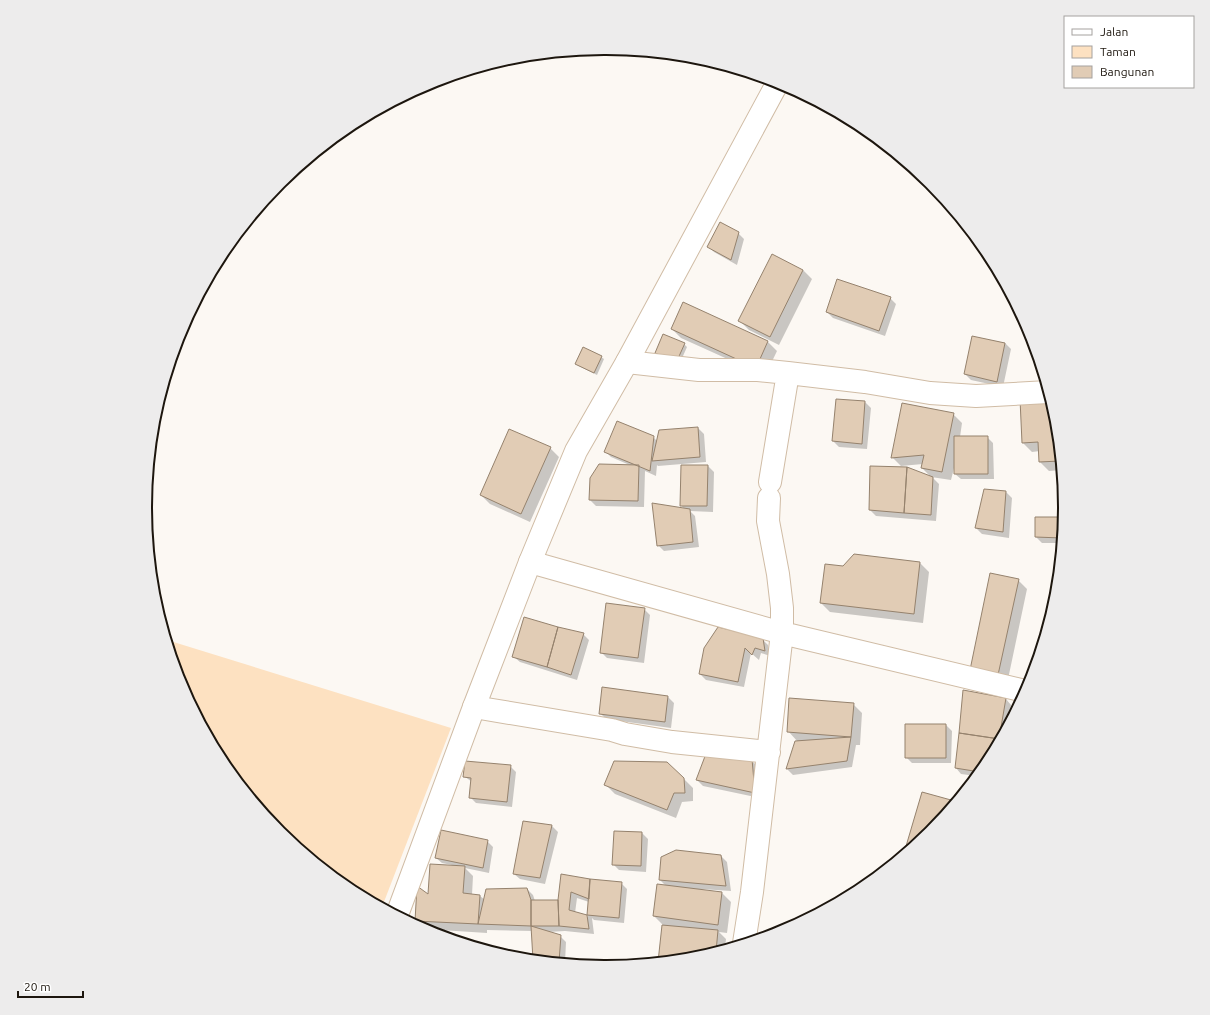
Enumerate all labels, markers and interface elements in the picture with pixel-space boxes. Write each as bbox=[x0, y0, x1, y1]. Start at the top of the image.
legend bbox=[1064, 16, 1194, 88]
text: Jalan bbox=[1100, 25, 1128, 38]
text: Taman bbox=[1100, 45, 1136, 58]
text: Bangunan bbox=[1100, 65, 1154, 78]
scale bar bbox=[18, 973, 83, 999]
text: 20 m bbox=[24, 980, 51, 993]

